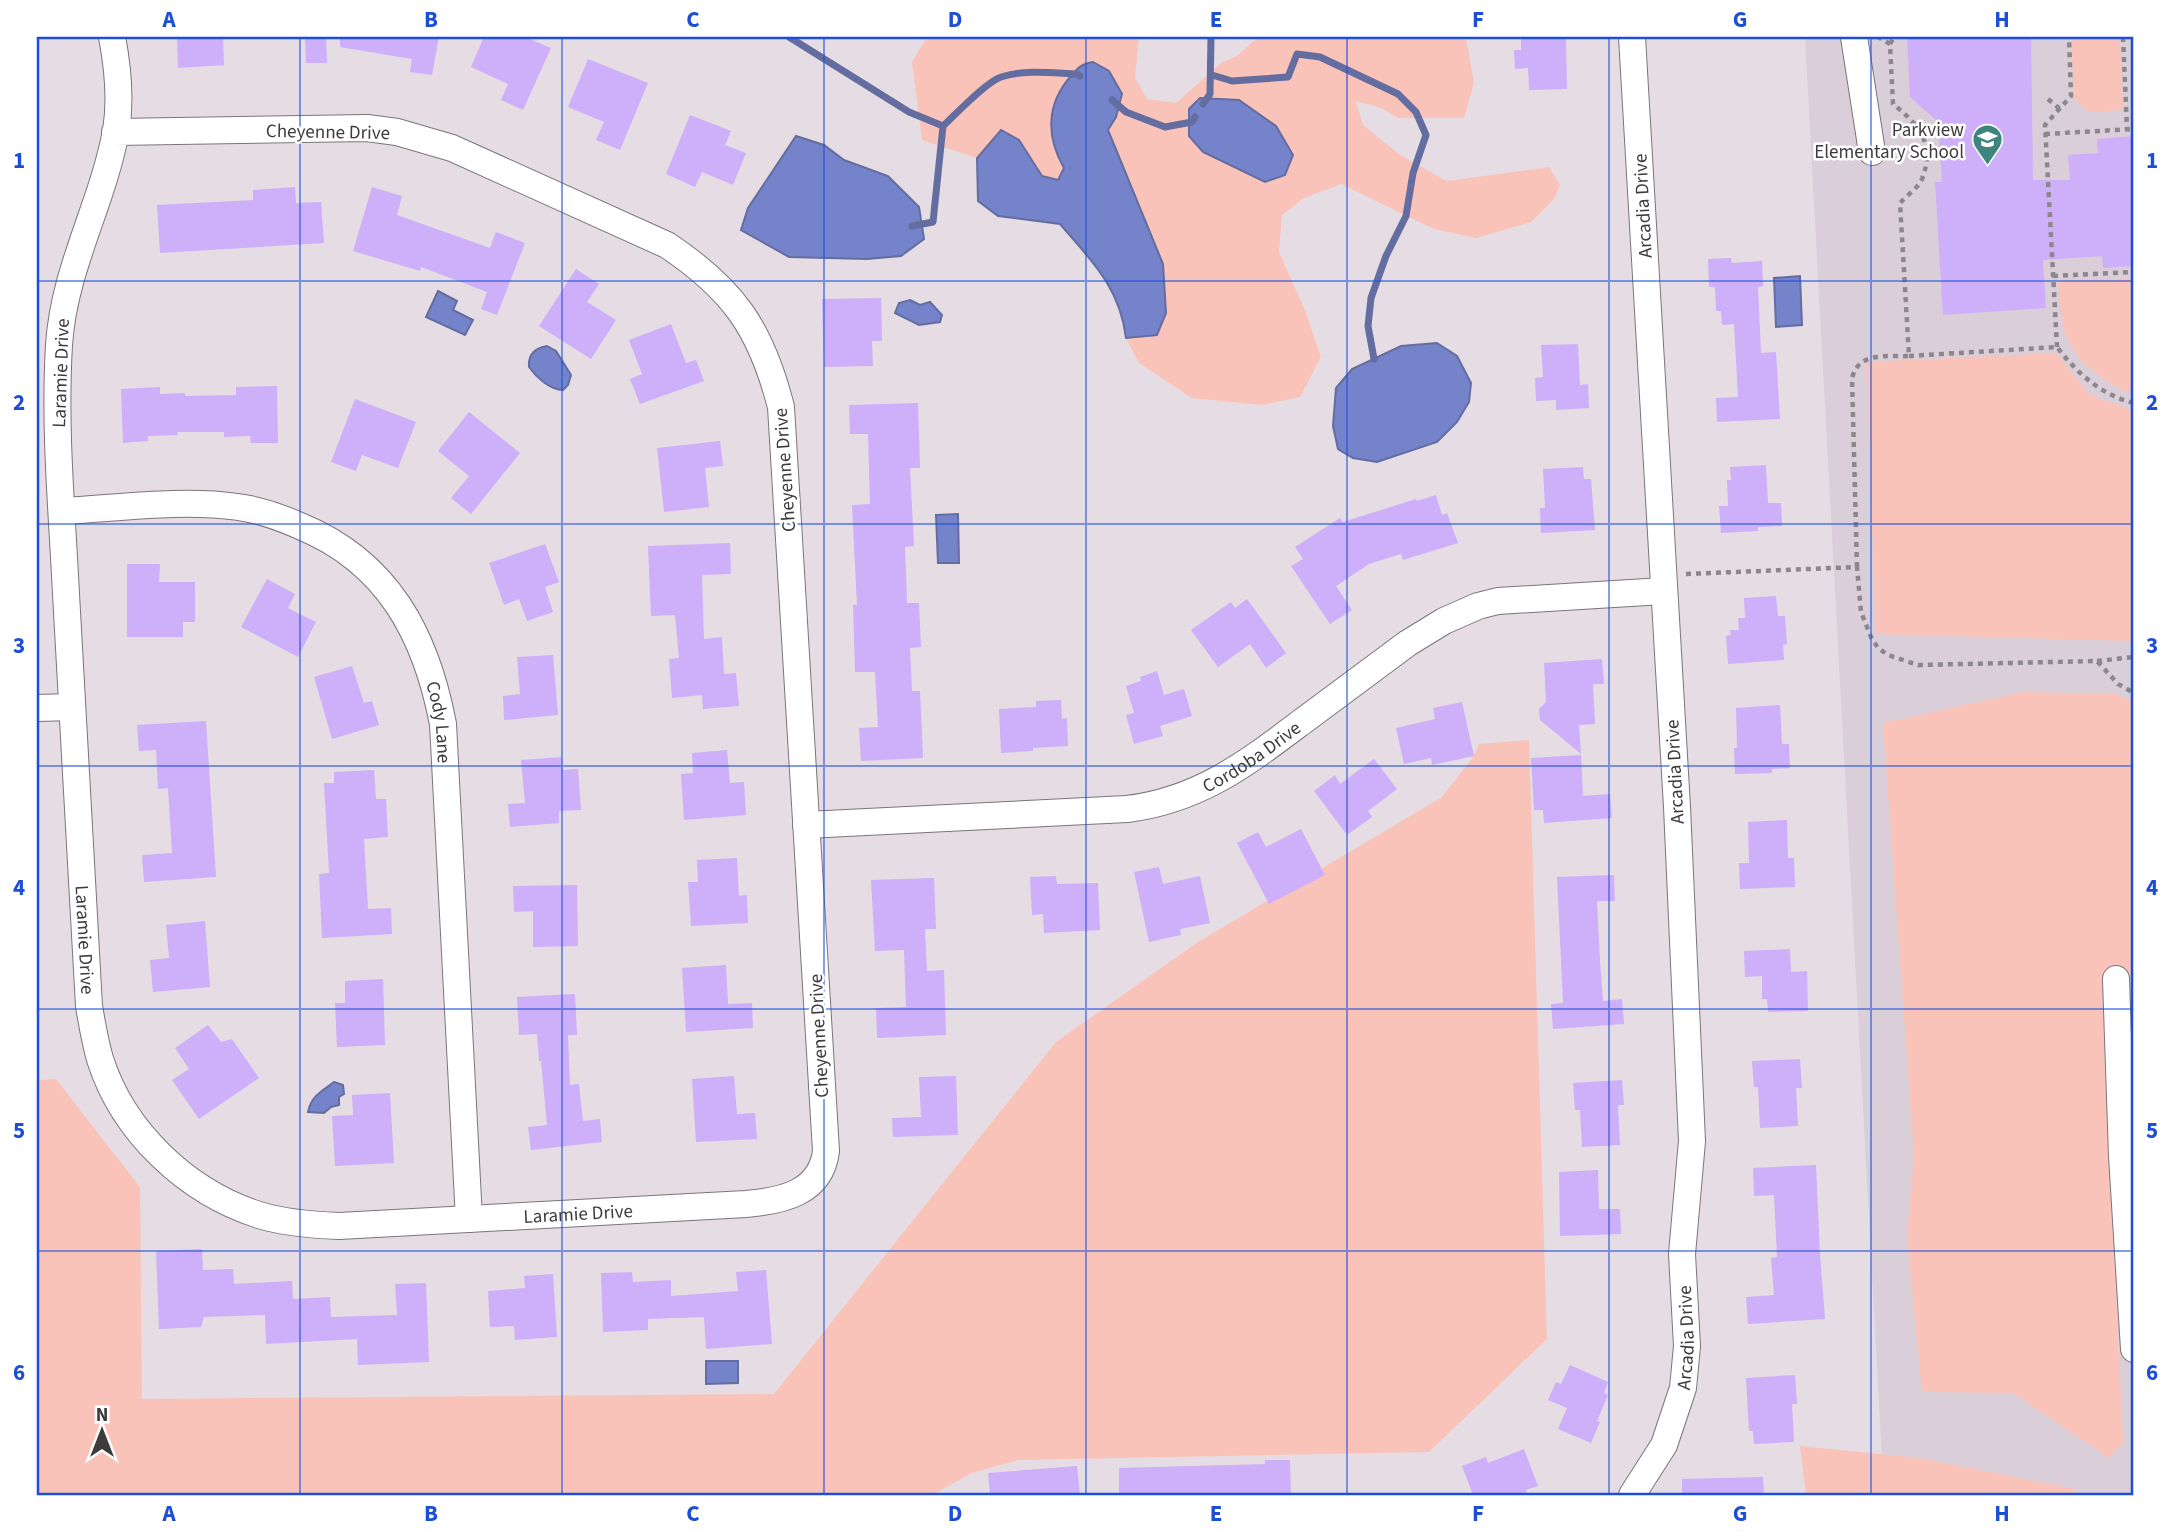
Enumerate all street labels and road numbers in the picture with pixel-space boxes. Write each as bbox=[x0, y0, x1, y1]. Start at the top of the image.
street label: Cheyenne Drive bbox=[266, 118, 390, 147]
street label: Arcadia Drive bbox=[1627, 153, 1660, 259]
street label: Laramie Drive bbox=[46, 318, 77, 428]
street label: Cheyenne Drive bbox=[768, 407, 803, 533]
street label: Cody Lane bbox=[418, 678, 457, 764]
street label: Cordoba Drive bbox=[1198, 715, 1307, 800]
street label: Arcadia Drive bbox=[1659, 719, 1692, 825]
street label: Laramie Drive bbox=[67, 884, 100, 995]
street label: Cheyenne Drive bbox=[803, 973, 836, 1099]
street label: Laramie Drive bbox=[523, 1198, 634, 1231]
street label: Arcadia Drive bbox=[1671, 1285, 1702, 1391]

